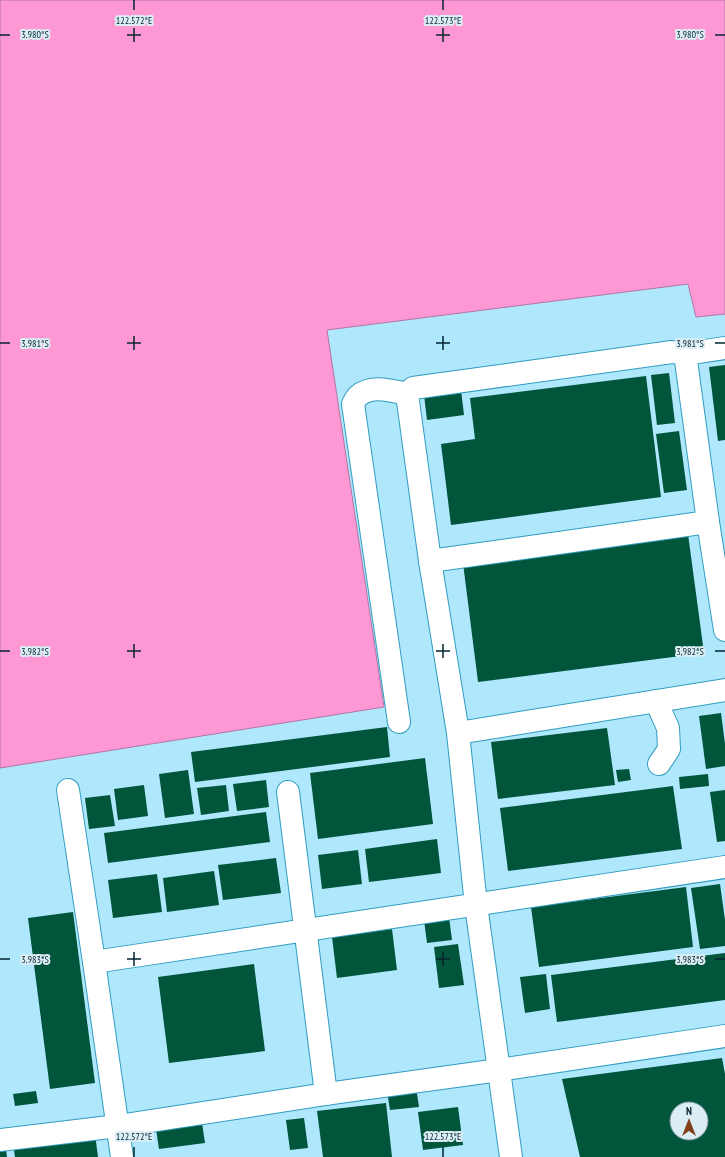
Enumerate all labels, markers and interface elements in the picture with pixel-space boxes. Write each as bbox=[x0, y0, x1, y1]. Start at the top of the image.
text: 122.572°E bbox=[116, 14, 152, 27]
text: 122.573°E bbox=[425, 14, 461, 27]
text: 3.980°S bbox=[21, 28, 49, 41]
text: 3.980°S bbox=[676, 28, 704, 41]
text: 3.981°S bbox=[21, 337, 49, 350]
text: 3.981°S bbox=[676, 337, 704, 350]
text: 3.982°S bbox=[21, 645, 49, 658]
text: 3.982°S bbox=[676, 645, 704, 658]
text: 3.983°S bbox=[21, 953, 49, 966]
text: 3.983°S bbox=[676, 953, 704, 966]
north arrow bbox=[669, 1101, 709, 1141]
text: N bbox=[686, 1104, 692, 1118]
text: 122.572°E bbox=[116, 1130, 152, 1143]
text: 122.573°E bbox=[425, 1130, 461, 1143]

